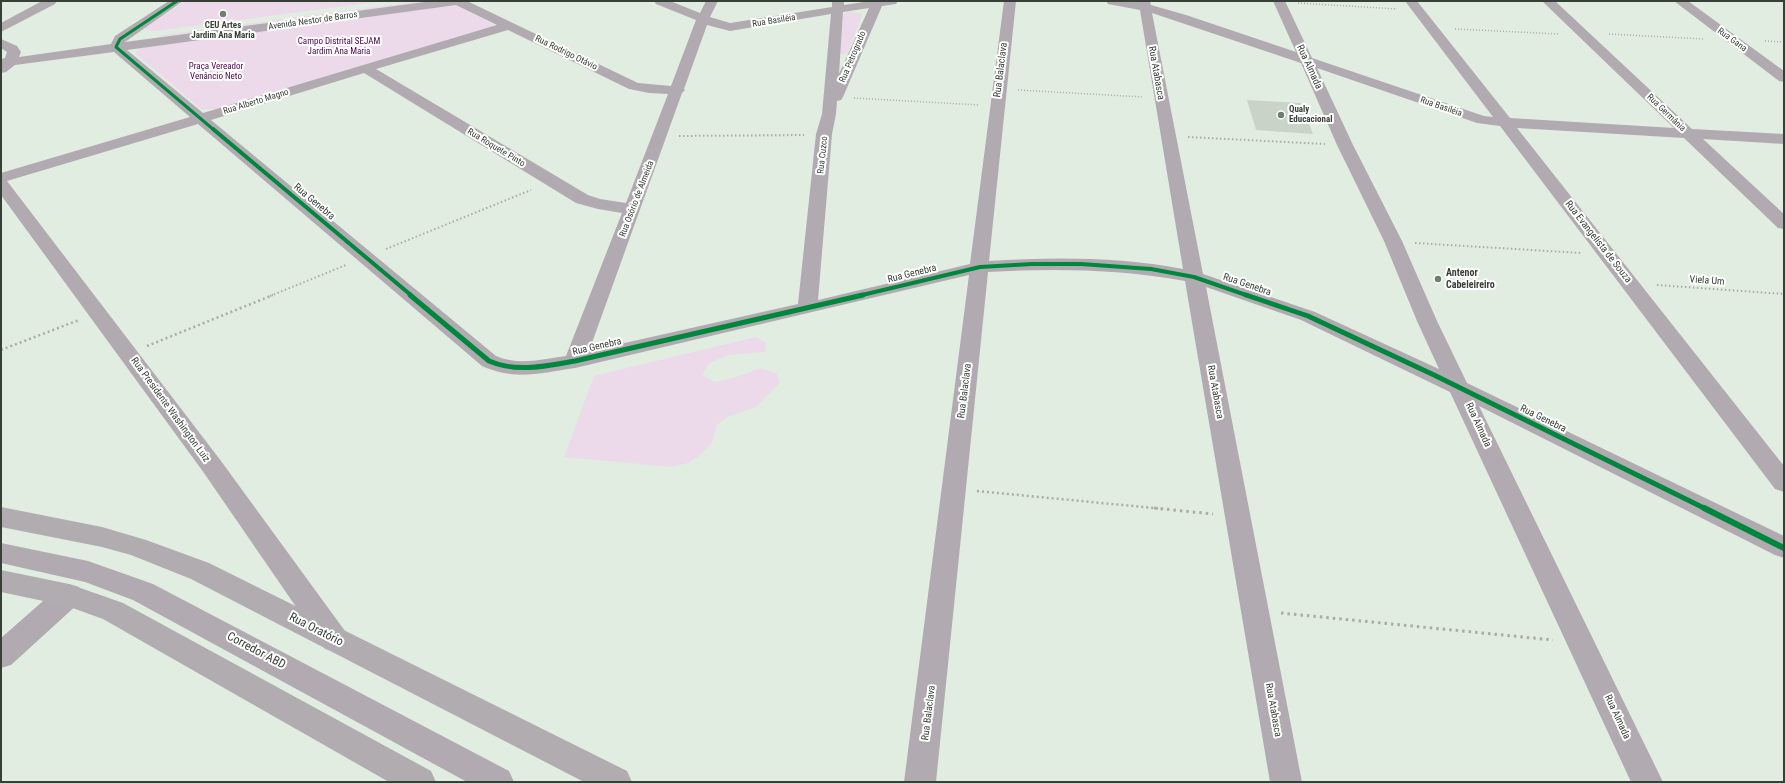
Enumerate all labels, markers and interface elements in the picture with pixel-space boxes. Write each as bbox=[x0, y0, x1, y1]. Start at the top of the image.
marker: CEU Artes Jardim Ana Maria bbox=[218, 9, 228, 19]
street label: Avenida Nestor de Barros bbox=[268, 9, 358, 33]
street label: Rua Basiléia bbox=[752, 12, 796, 30]
place label: CEU Artes Jardim Ana Maria bbox=[191, 21, 255, 42]
street label: Rua Gana bbox=[1715, 26, 1749, 54]
street label: Rua Petrogrado bbox=[837, 30, 869, 84]
street label: Rua Rodrigo Otávio bbox=[533, 33, 599, 73]
park label: Campo Distrital SEJAM Jardim Ana Maria bbox=[298, 37, 380, 58]
street label: Rua Balaclava bbox=[992, 42, 1010, 98]
street label: Rua Almada bbox=[1294, 43, 1324, 91]
street label: Rua Atabasca bbox=[1145, 45, 1167, 101]
park label: Praça Vereador Venâncio Neto bbox=[189, 62, 243, 83]
street label: Rua Alberto Magno bbox=[222, 87, 290, 117]
street label: Rua Germânia bbox=[1644, 92, 1688, 134]
street label: Rua Basiléia bbox=[1419, 95, 1463, 119]
place label: Qualy Educacional bbox=[1289, 105, 1332, 126]
marker: Qualy Educacional bbox=[1276, 110, 1286, 120]
street label: Rua Roquete Pinto bbox=[465, 127, 527, 169]
street label: Rua Cuzco bbox=[816, 136, 830, 174]
street label: Rua Osório de Almeida bbox=[617, 159, 657, 239]
street label: Rua Genebra bbox=[291, 181, 337, 223]
street label: Rua Evangelista de Souza bbox=[1562, 199, 1634, 285]
street label: Rua Genebra bbox=[886, 262, 938, 286]
place label: Antenor Cabeleireiro bbox=[1446, 267, 1495, 290]
street label: Rua Genebra bbox=[1221, 271, 1273, 299]
marker: Antenor Cabeleireiro bbox=[1433, 274, 1443, 284]
street label: Viela Um bbox=[1689, 274, 1725, 288]
street label: Rua Genebra bbox=[571, 336, 623, 358]
street label: Rua Presidente Washington Luiz bbox=[128, 355, 212, 465]
street label: Rua Balaclava bbox=[956, 363, 974, 419]
street label: Rua Atabasca bbox=[1204, 364, 1226, 420]
street label: Rua Almada bbox=[1463, 401, 1493, 449]
street label: Rua Genebra bbox=[1518, 403, 1568, 435]
street label: Rua Oratório bbox=[286, 610, 346, 650]
street label: Corredor ABD bbox=[224, 630, 288, 672]
street label: Rua Atabasca bbox=[1262, 682, 1284, 738]
street label: Rua Balaclava bbox=[920, 685, 938, 741]
street label: Rua Almada bbox=[1602, 693, 1632, 741]

